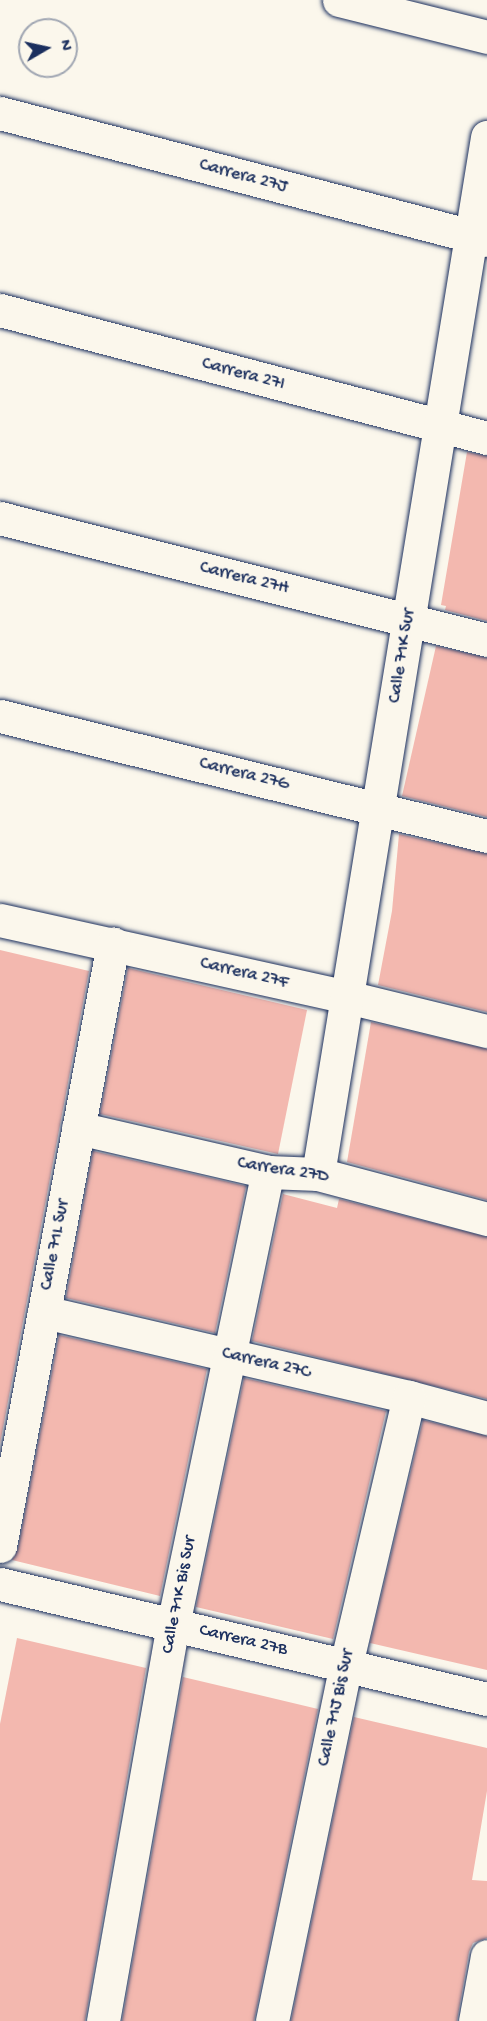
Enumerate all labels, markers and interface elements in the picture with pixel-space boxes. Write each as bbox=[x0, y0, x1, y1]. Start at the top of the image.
north arrow bbox=[18, 18, 78, 78]
text: N bbox=[54, 39, 74, 52]
street label: Carrera 27J bbox=[197, 155, 289, 199]
street label: Carrera 27I bbox=[199, 354, 287, 396]
street label: Carrera 27H bbox=[197, 558, 291, 600]
street label: Calle 71K Sur bbox=[385, 607, 421, 705]
street label: Carrera 27G bbox=[197, 753, 291, 797]
street label: Carrera 27F bbox=[198, 953, 290, 995]
street label: Carrera 27D bbox=[236, 1153, 330, 1189]
street label: Calle 71L Sur bbox=[37, 1198, 75, 1292]
street label: Carrera 27C bbox=[220, 1343, 312, 1385]
street label: Calle 71K Bis Sur bbox=[158, 1534, 202, 1656]
street label: Carrera 27B bbox=[197, 1620, 289, 1662]
street label: Calle 71J Bis Sur bbox=[314, 1648, 360, 1768]

